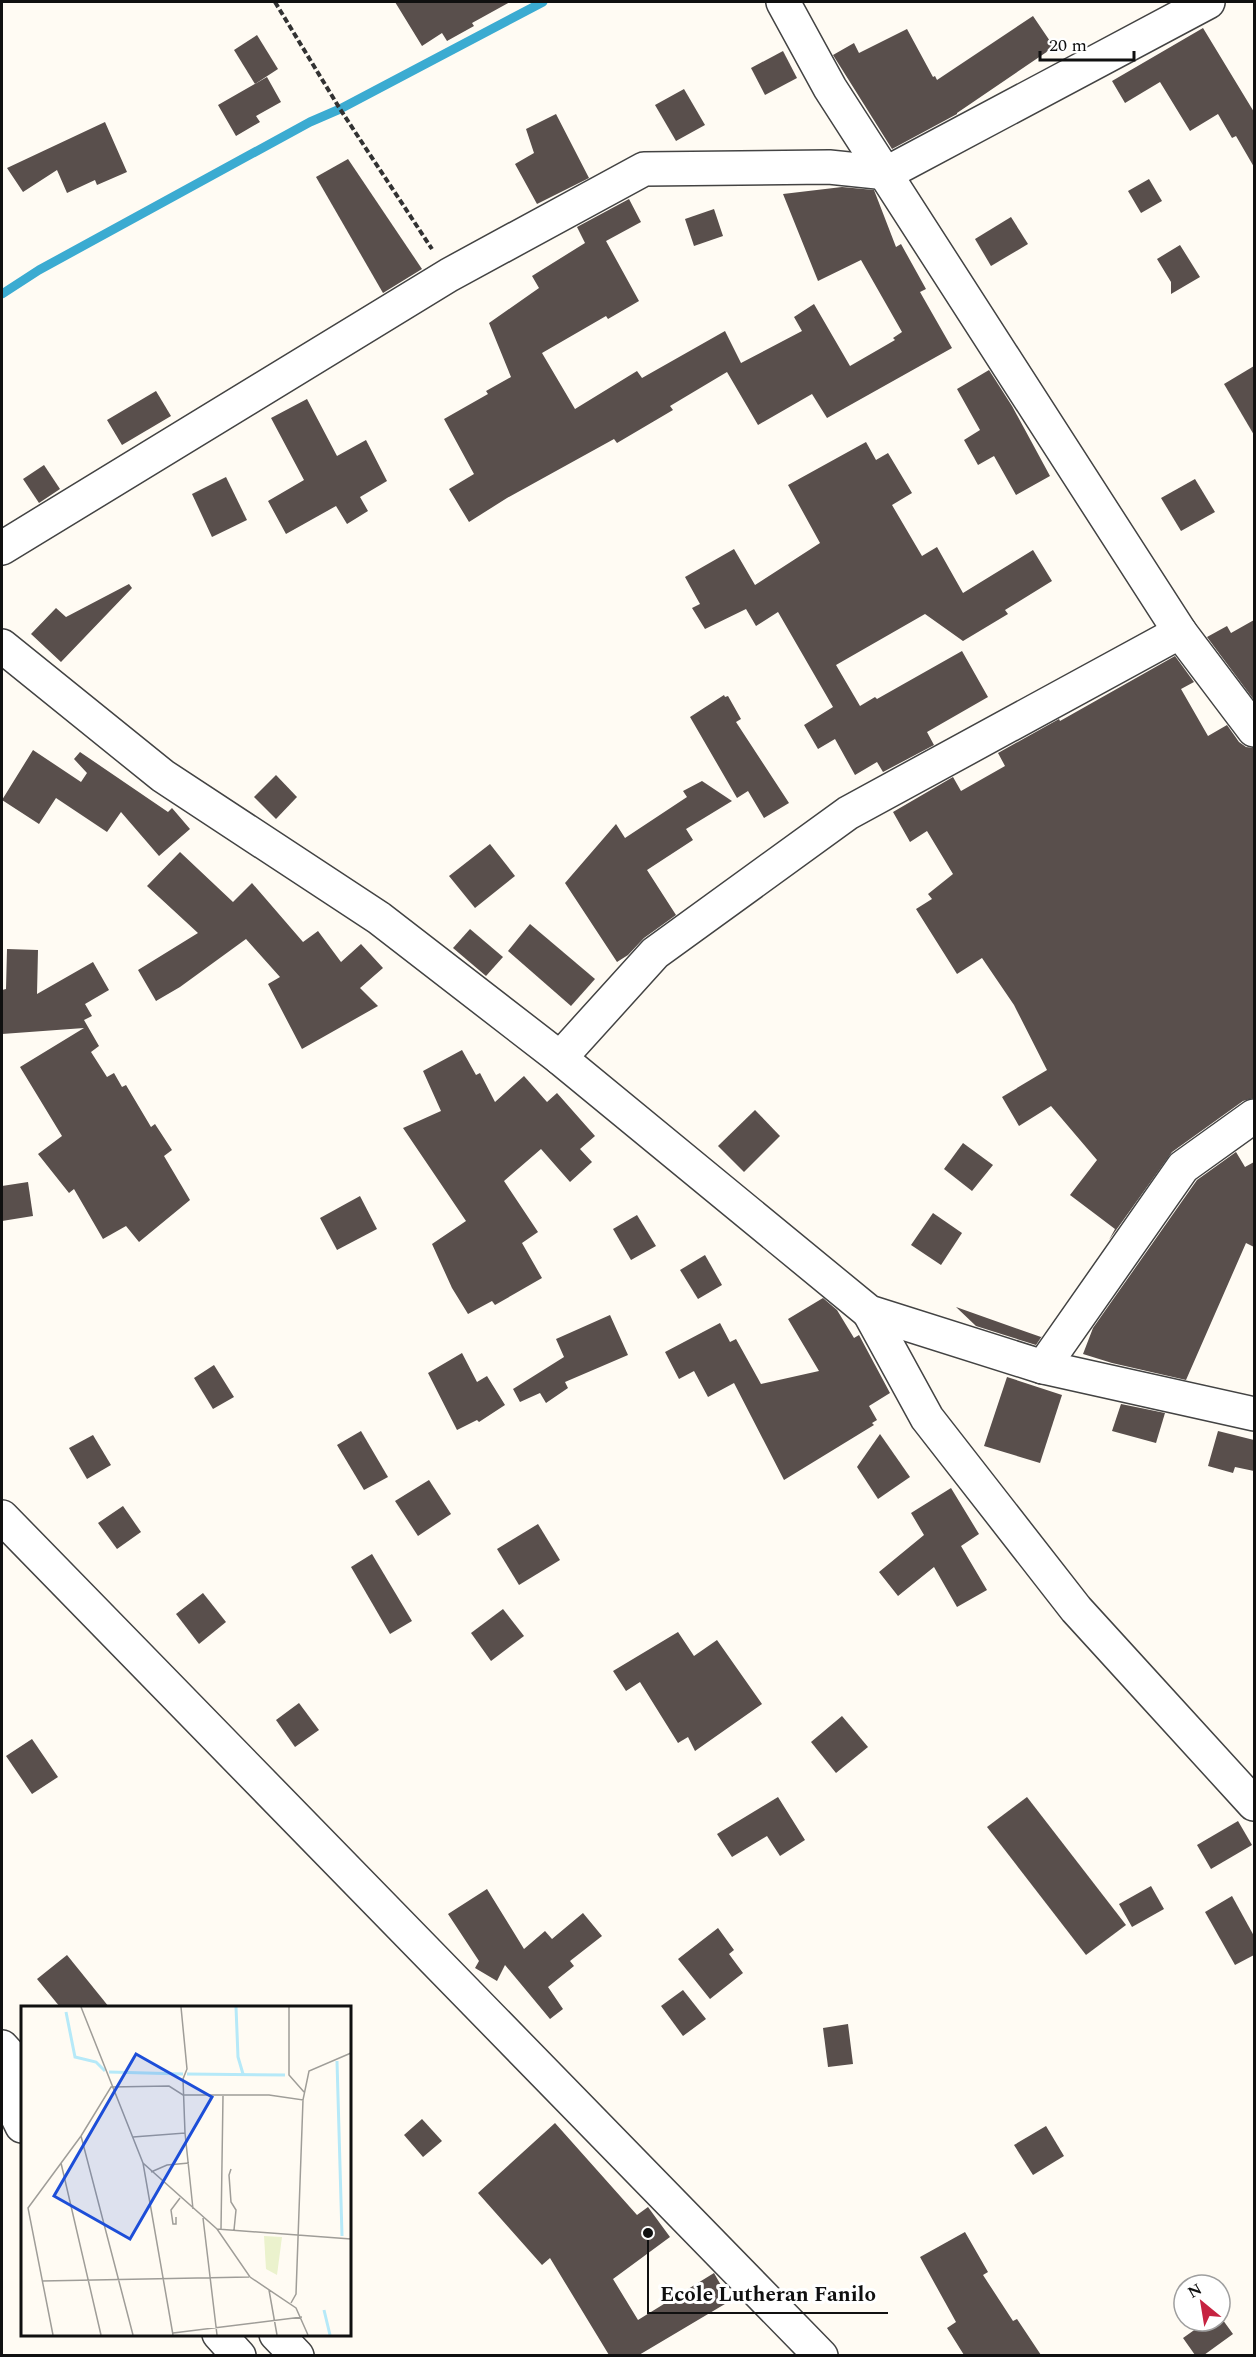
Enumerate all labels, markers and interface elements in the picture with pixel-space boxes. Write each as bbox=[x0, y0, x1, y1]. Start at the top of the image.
scale bar bbox=[1040, 24, 1134, 62]
text: 20 m bbox=[1049, 32, 1087, 59]
inset map bbox=[21, 2006, 351, 2336]
north arrow bbox=[1172, 2273, 1232, 2333]
callout: Ecole Lutheran Fanilo bbox=[648, 2274, 888, 2313]
text: N bbox=[1183, 2277, 1207, 2305]
text: Ecole Lutheran Fanilo bbox=[660, 2279, 876, 2311]

